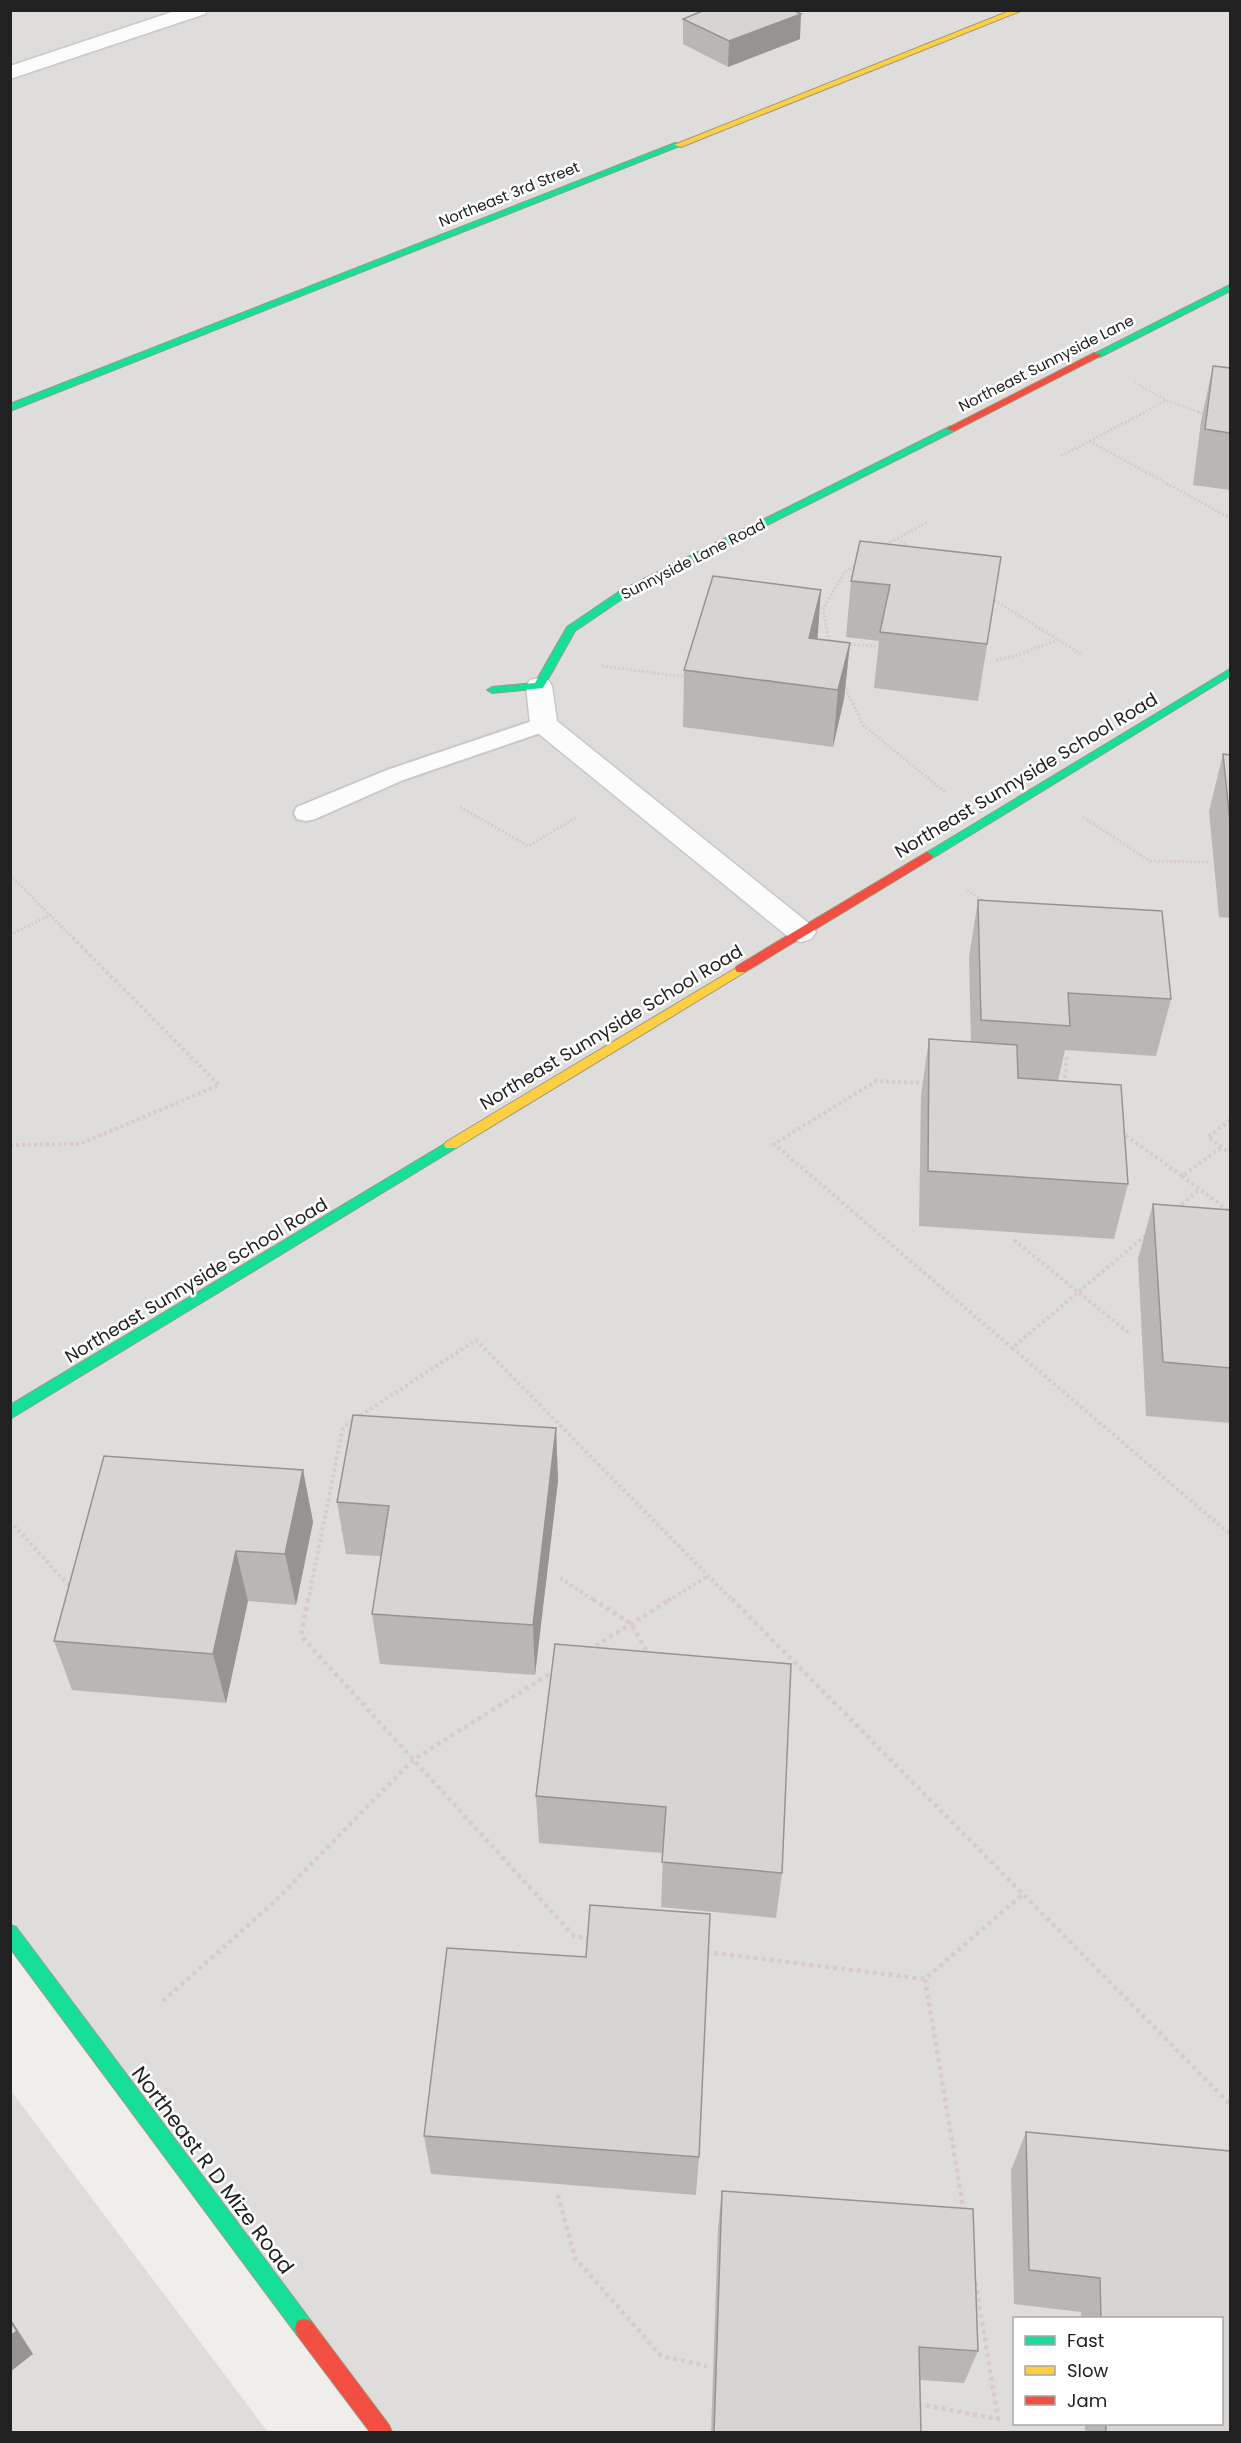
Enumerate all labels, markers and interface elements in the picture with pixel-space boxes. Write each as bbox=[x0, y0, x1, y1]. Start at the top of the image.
street label: Northeast 3rd Street bbox=[436, 156, 582, 232]
street label: Northeast Sunnyside Lane bbox=[955, 310, 1137, 416]
street label: Sunnyside Lane Road bbox=[617, 513, 769, 605]
street label: Northeast Sunnyside School Road bbox=[890, 686, 1162, 864]
street label: Northeast Sunnyside School Road bbox=[475, 938, 747, 1116]
street label: Northeast Sunnyside School Road bbox=[60, 1191, 332, 1369]
street label: Northeast R D Mize Road bbox=[125, 2060, 301, 2280]
legend bbox=[1013, 2317, 1223, 2425]
text: Fast bbox=[1067, 2328, 1104, 2353]
text: Slow bbox=[1067, 2358, 1109, 2383]
text: Jam bbox=[1067, 2388, 1107, 2413]

